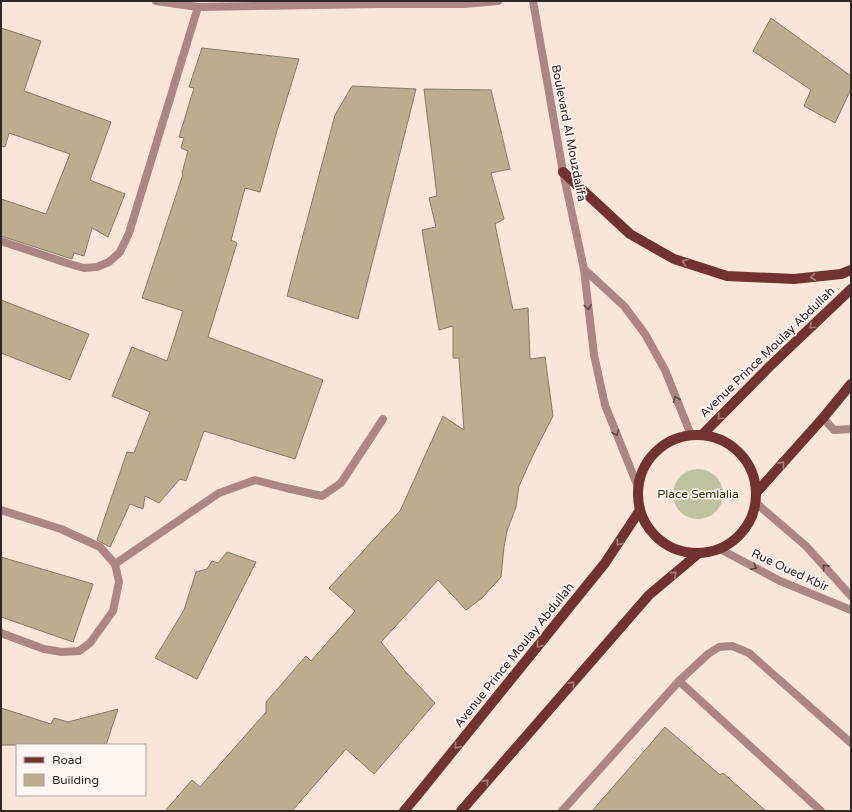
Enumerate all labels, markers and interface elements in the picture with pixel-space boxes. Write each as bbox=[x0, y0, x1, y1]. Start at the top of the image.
street label: Boulevard Al Mouzdalifa bbox=[549, 63, 589, 203]
one-way arrow bbox=[682, 258, 689, 267]
one-way arrow bbox=[810, 273, 816, 282]
street label: Avenue Prince Moulay Abdullah bbox=[697, 284, 837, 420]
one-way arrow bbox=[583, 304, 592, 310]
one-way arrow bbox=[809, 321, 817, 328]
one-way arrow bbox=[673, 395, 681, 402]
one-way arrow bbox=[717, 412, 725, 420]
one-way arrow bbox=[612, 430, 620, 437]
one-way arrow bbox=[778, 461, 785, 469]
park label: Place Semlalia bbox=[657, 487, 739, 501]
one-way arrow bbox=[616, 539, 623, 546]
street label: Rue Oued Kbir bbox=[749, 546, 831, 594]
one-way arrow bbox=[750, 562, 757, 570]
one-way arrow bbox=[822, 564, 830, 572]
one-way arrow bbox=[669, 572, 676, 579]
street label: Avenue Prince Moulay Abdullah bbox=[451, 580, 577, 730]
one-way arrow bbox=[536, 641, 543, 648]
one-way arrow bbox=[567, 681, 574, 688]
one-way arrow bbox=[455, 742, 462, 749]
legend bbox=[16, 744, 146, 796]
text: Road bbox=[52, 753, 82, 767]
text: Building bbox=[52, 773, 99, 787]
one-way arrow bbox=[482, 779, 489, 786]

